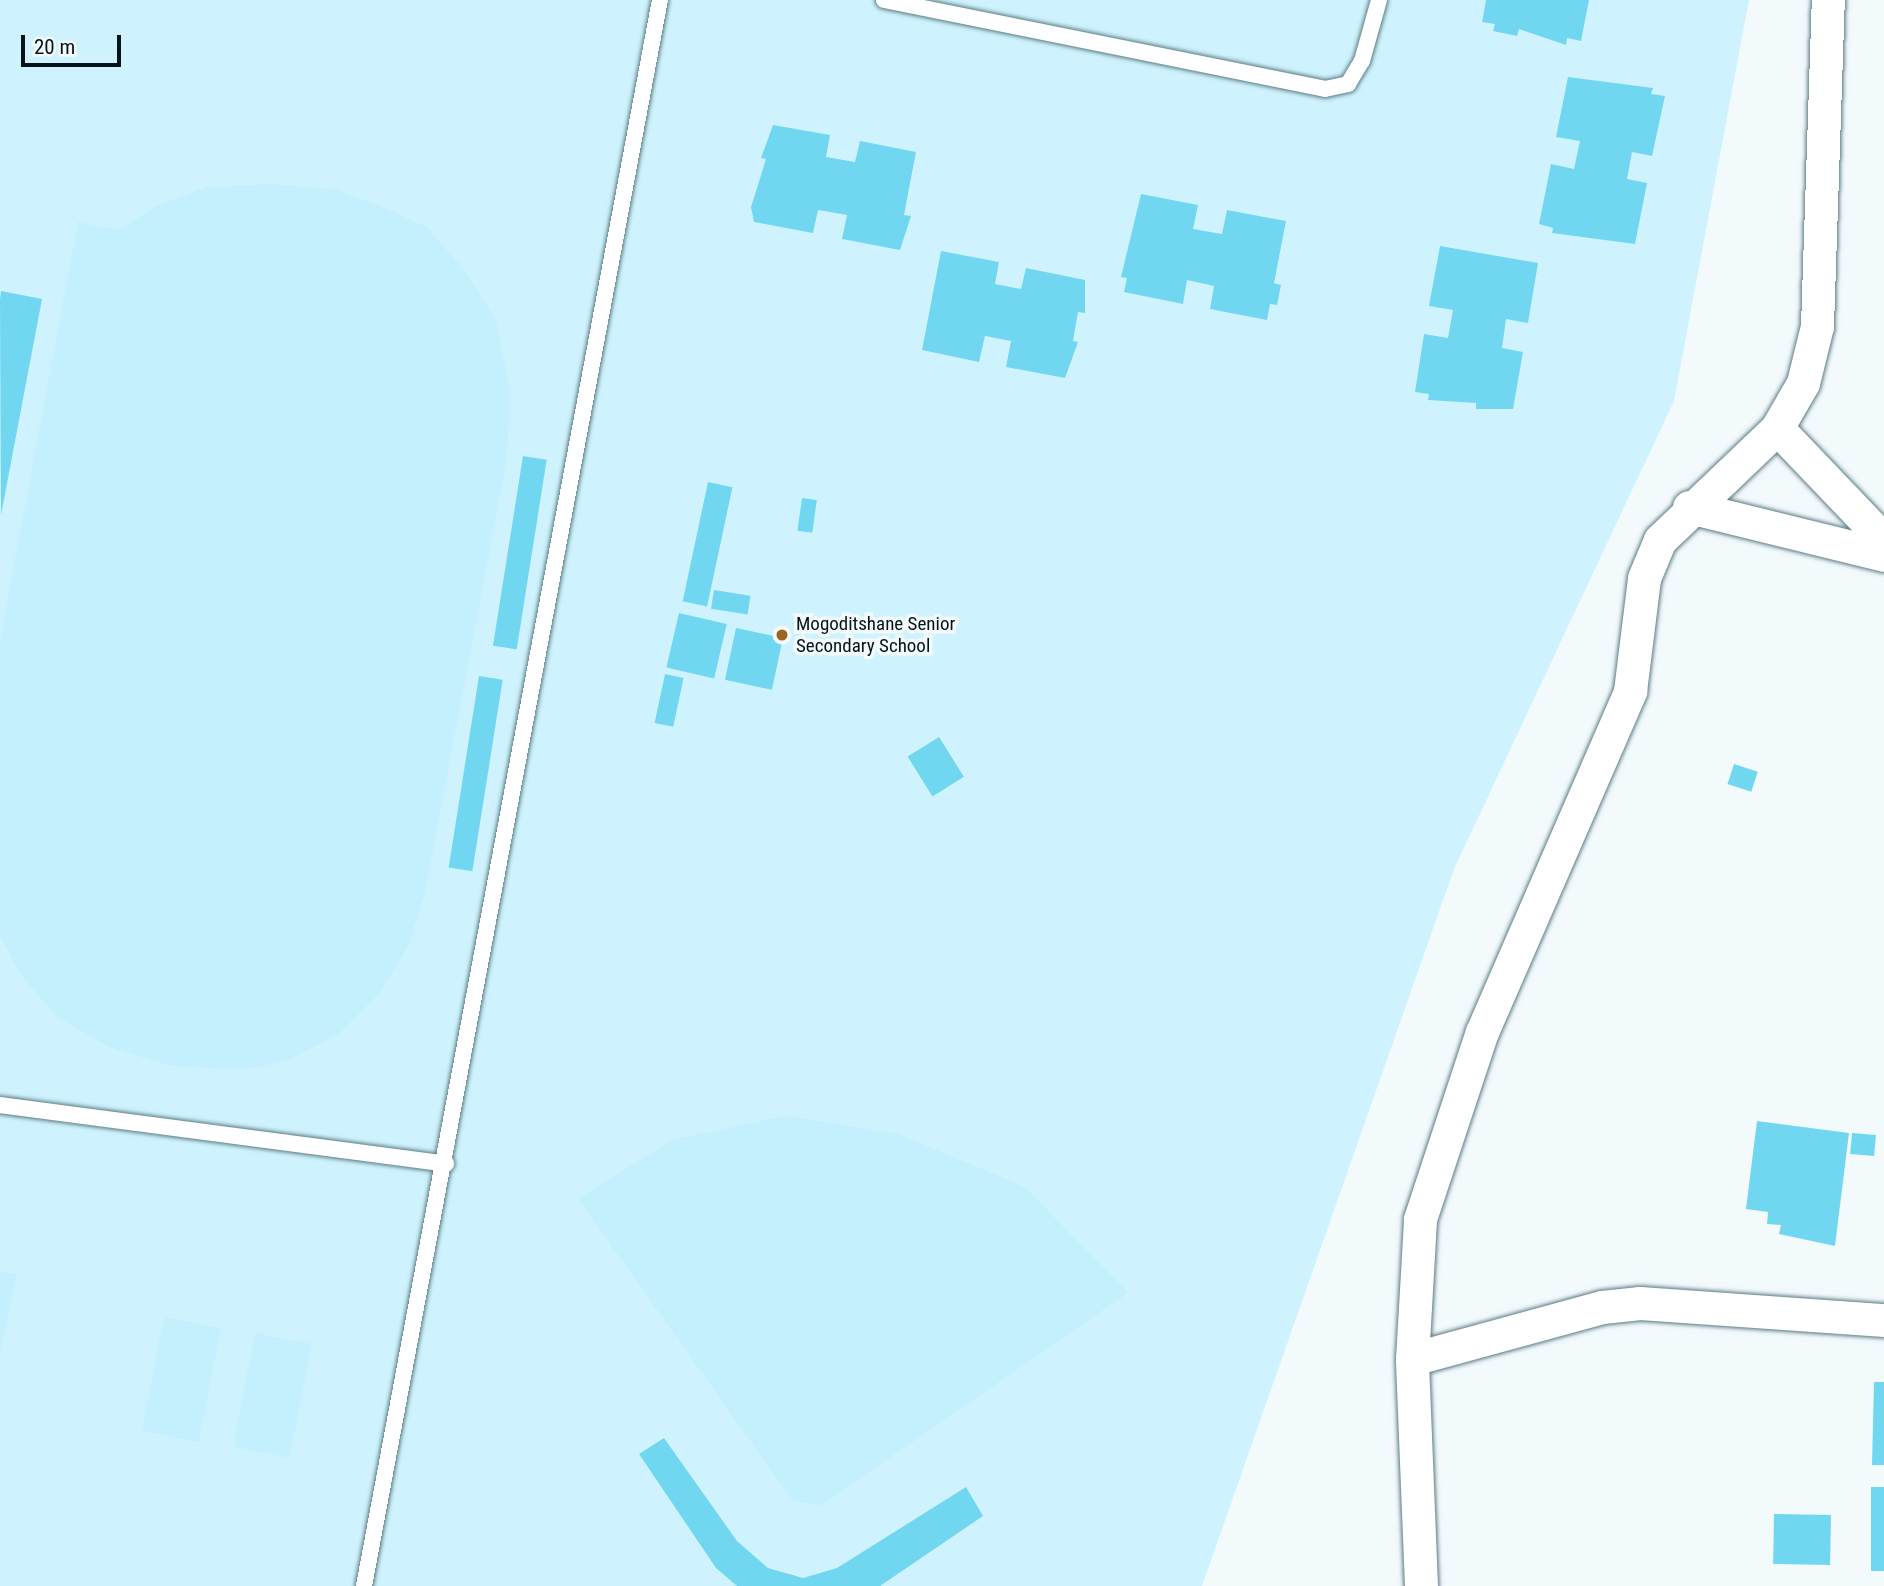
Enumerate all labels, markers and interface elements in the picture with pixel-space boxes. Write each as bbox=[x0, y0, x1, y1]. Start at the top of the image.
scale bar bbox=[24, 21, 124, 65]
text: 20 m bbox=[34, 35, 75, 59]
place label: Mogoditshane Senior Secondary School bbox=[796, 613, 955, 657]
marker: Mogoditshane Senior Secondary School bbox=[774, 627, 790, 643]

